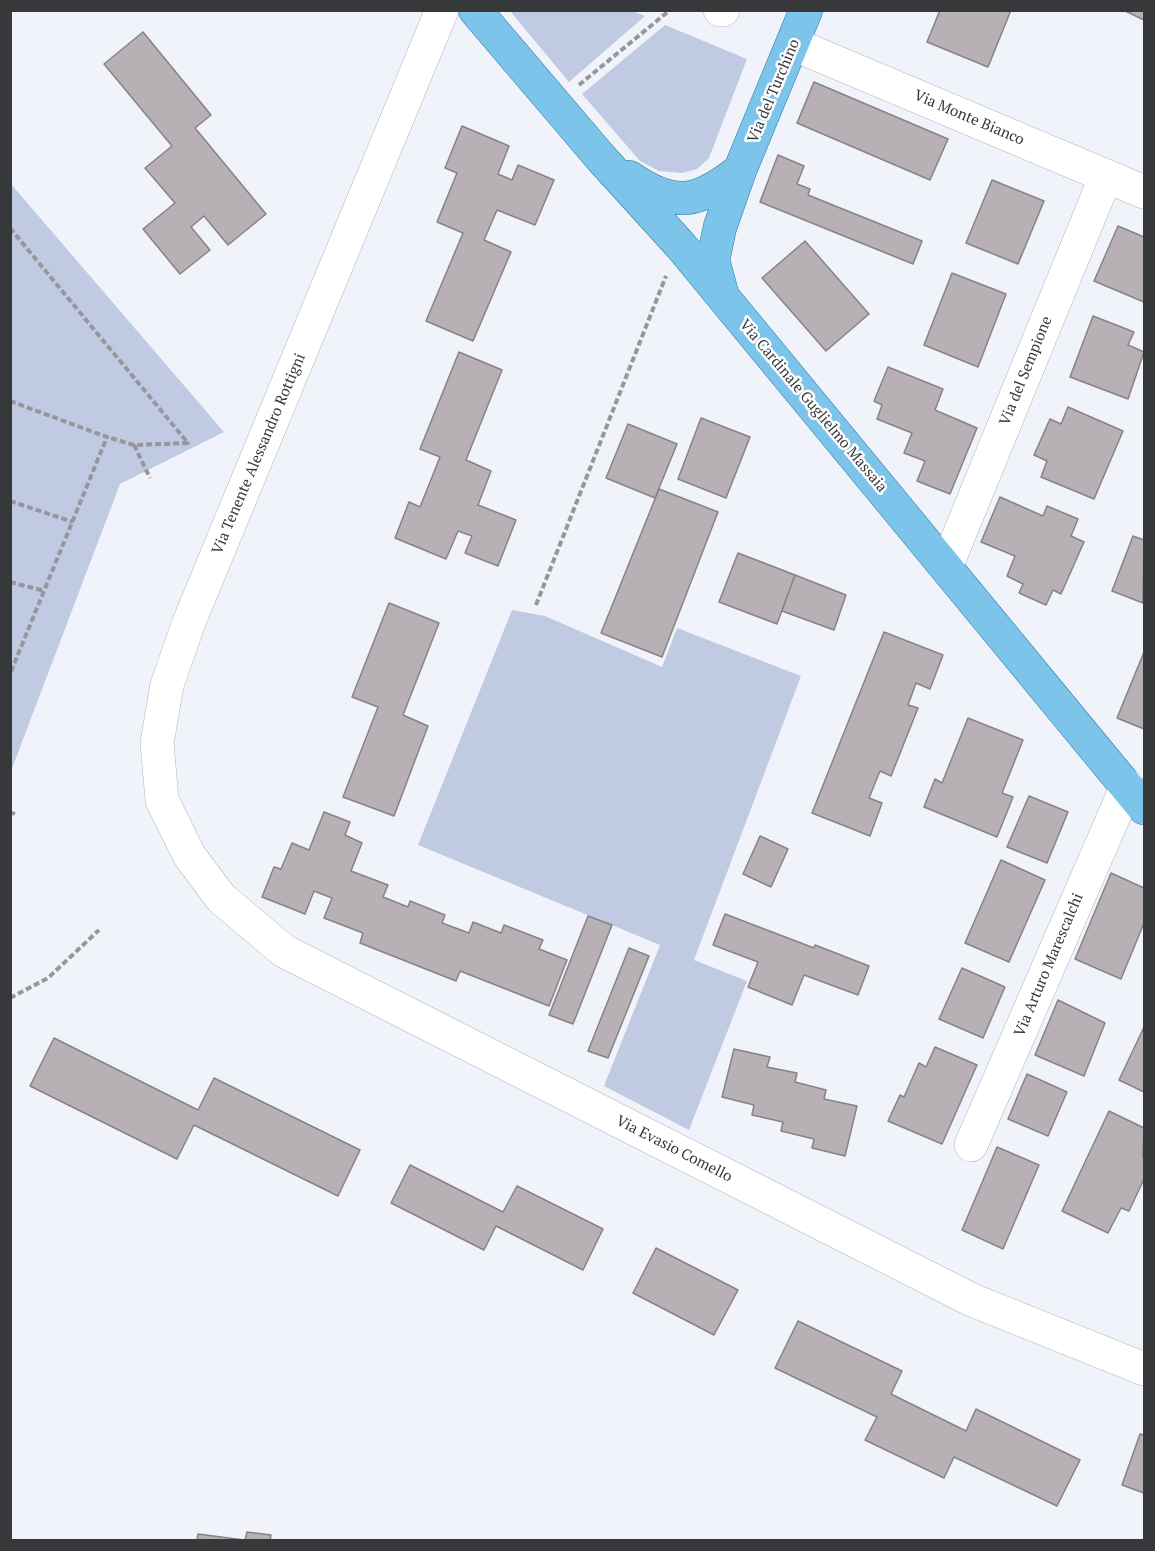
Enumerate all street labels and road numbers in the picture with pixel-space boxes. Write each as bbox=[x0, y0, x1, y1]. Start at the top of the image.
street label: Via del Turchino bbox=[744, 37, 804, 145]
street label: Via Monte Bianco bbox=[911, 87, 1027, 149]
street label: Via del Sempione bbox=[996, 314, 1056, 428]
street label: Via Cardinale Guglielmo Massaia bbox=[735, 316, 891, 496]
street label: Via Tenente Alessandro Rottigni bbox=[208, 351, 310, 557]
street label: Via Arturo Marescalchi bbox=[1011, 891, 1087, 1039]
street label: Via Evasio Comello bbox=[613, 1112, 735, 1186]

